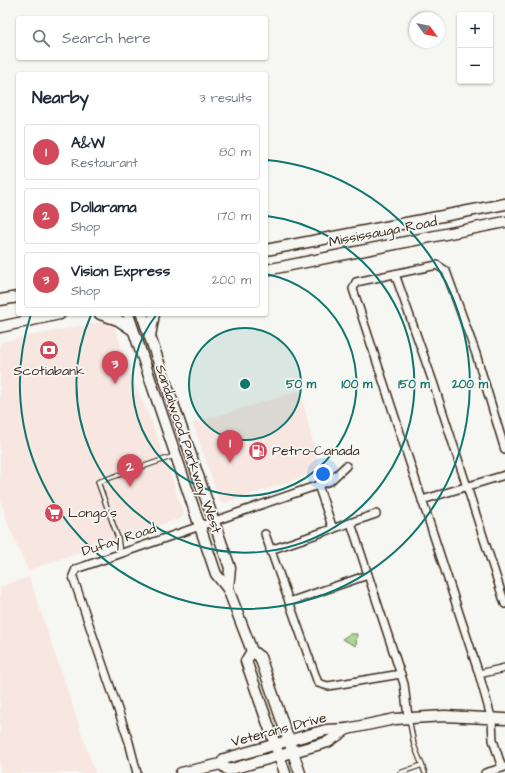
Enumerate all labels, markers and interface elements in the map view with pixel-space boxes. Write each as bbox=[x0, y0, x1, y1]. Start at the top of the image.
north arrow bbox=[409, 12, 445, 48]
map controls bbox=[457, 12, 493, 84]
button: + bbox=[457, 12, 493, 48]
search box bbox=[16, 16, 268, 60]
icon: search bbox=[30, 27, 52, 49]
text: Search here bbox=[62, 28, 151, 49]
button: − bbox=[457, 48, 493, 84]
text: Nearby bbox=[32, 86, 89, 110]
text: 3 results bbox=[199, 89, 252, 107]
text: A&W bbox=[71, 133, 105, 154]
text: 1 bbox=[45, 143, 47, 161]
text: 80 m bbox=[219, 143, 251, 161]
text: Restaurant bbox=[71, 154, 138, 172]
text: Dollarama bbox=[71, 197, 137, 218]
text: 2 bbox=[42, 207, 50, 225]
text: 170 m bbox=[218, 207, 251, 225]
street label: Mississauga Road bbox=[327, 212, 439, 252]
text: Shop bbox=[71, 218, 100, 236]
text: Vision Express bbox=[71, 261, 170, 282]
text: 3 bbox=[43, 271, 49, 289]
text: 200 m bbox=[212, 271, 251, 289]
text: Shop bbox=[71, 282, 100, 300]
bank icon: Scotiabank bbox=[38, 339, 60, 361]
pin: 3 bbox=[102, 351, 128, 384]
place label: Scotiabank bbox=[13, 361, 85, 381]
street label: Sandalwood Parkway West bbox=[150, 362, 226, 536]
text: 50 m bbox=[286, 376, 317, 393]
text: 100 m bbox=[342, 376, 373, 393]
text: 150 m bbox=[398, 376, 431, 393]
text: 200 m bbox=[451, 376, 489, 393]
centre of rings bbox=[238, 377, 252, 391]
pin: 1 bbox=[217, 430, 243, 463]
fuel station icon: Petro-Canada bbox=[247, 440, 269, 462]
place label: Petro-Canada bbox=[272, 441, 360, 461]
pin: 2 bbox=[117, 454, 143, 487]
your location bbox=[313, 464, 333, 484]
supermarket icon: Longo's bbox=[43, 502, 65, 524]
place label: Longo's bbox=[68, 503, 117, 523]
street label: Dufay Road bbox=[79, 519, 159, 561]
street label: Veterans Drive bbox=[229, 708, 329, 752]

